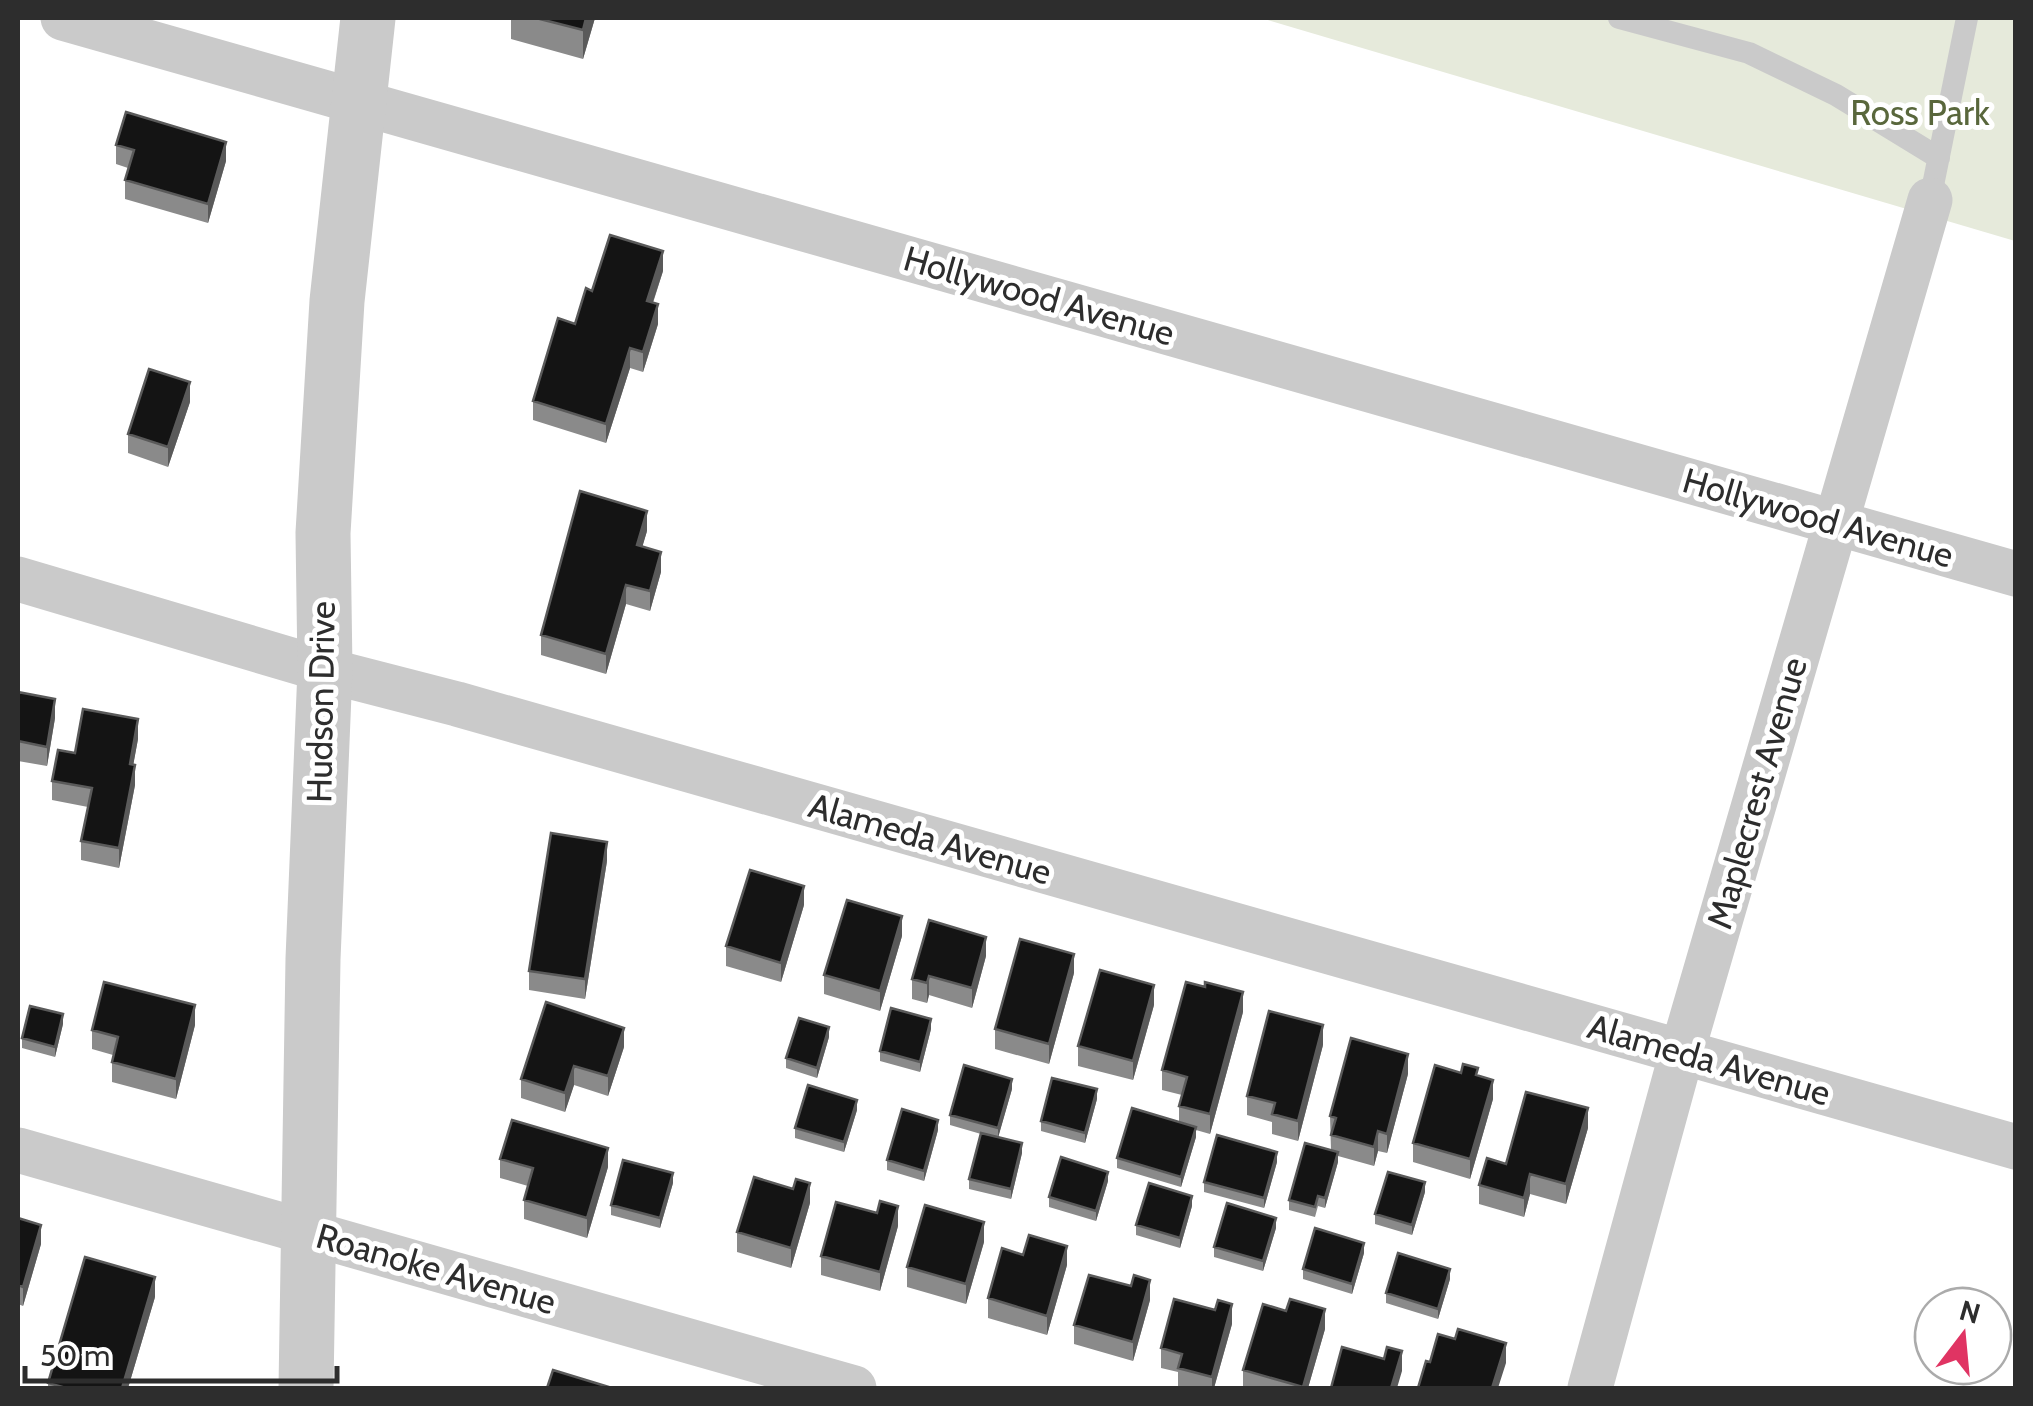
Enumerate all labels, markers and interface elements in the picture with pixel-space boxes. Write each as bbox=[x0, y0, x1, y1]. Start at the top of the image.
park label: Ross Park bbox=[1850, 91, 1990, 134]
street label: Hollywood Avenue bbox=[899, 236, 1179, 355]
street label: Hollywood Avenue bbox=[1678, 458, 1958, 577]
street label: Hudson Drive bbox=[297, 601, 344, 803]
street label: Maplecrest Avenue bbox=[1697, 652, 1816, 933]
street label: Alameda Avenue bbox=[804, 783, 1056, 894]
street label: Alameda Avenue bbox=[1583, 1004, 1835, 1115]
street label: Roanoke Avenue bbox=[311, 1214, 561, 1323]
north arrow bbox=[1913, 1286, 2013, 1386]
text: N bbox=[1956, 1293, 1984, 1331]
scale bar bbox=[25, 1321, 338, 1383]
text: 50 m bbox=[40, 1337, 110, 1374]

